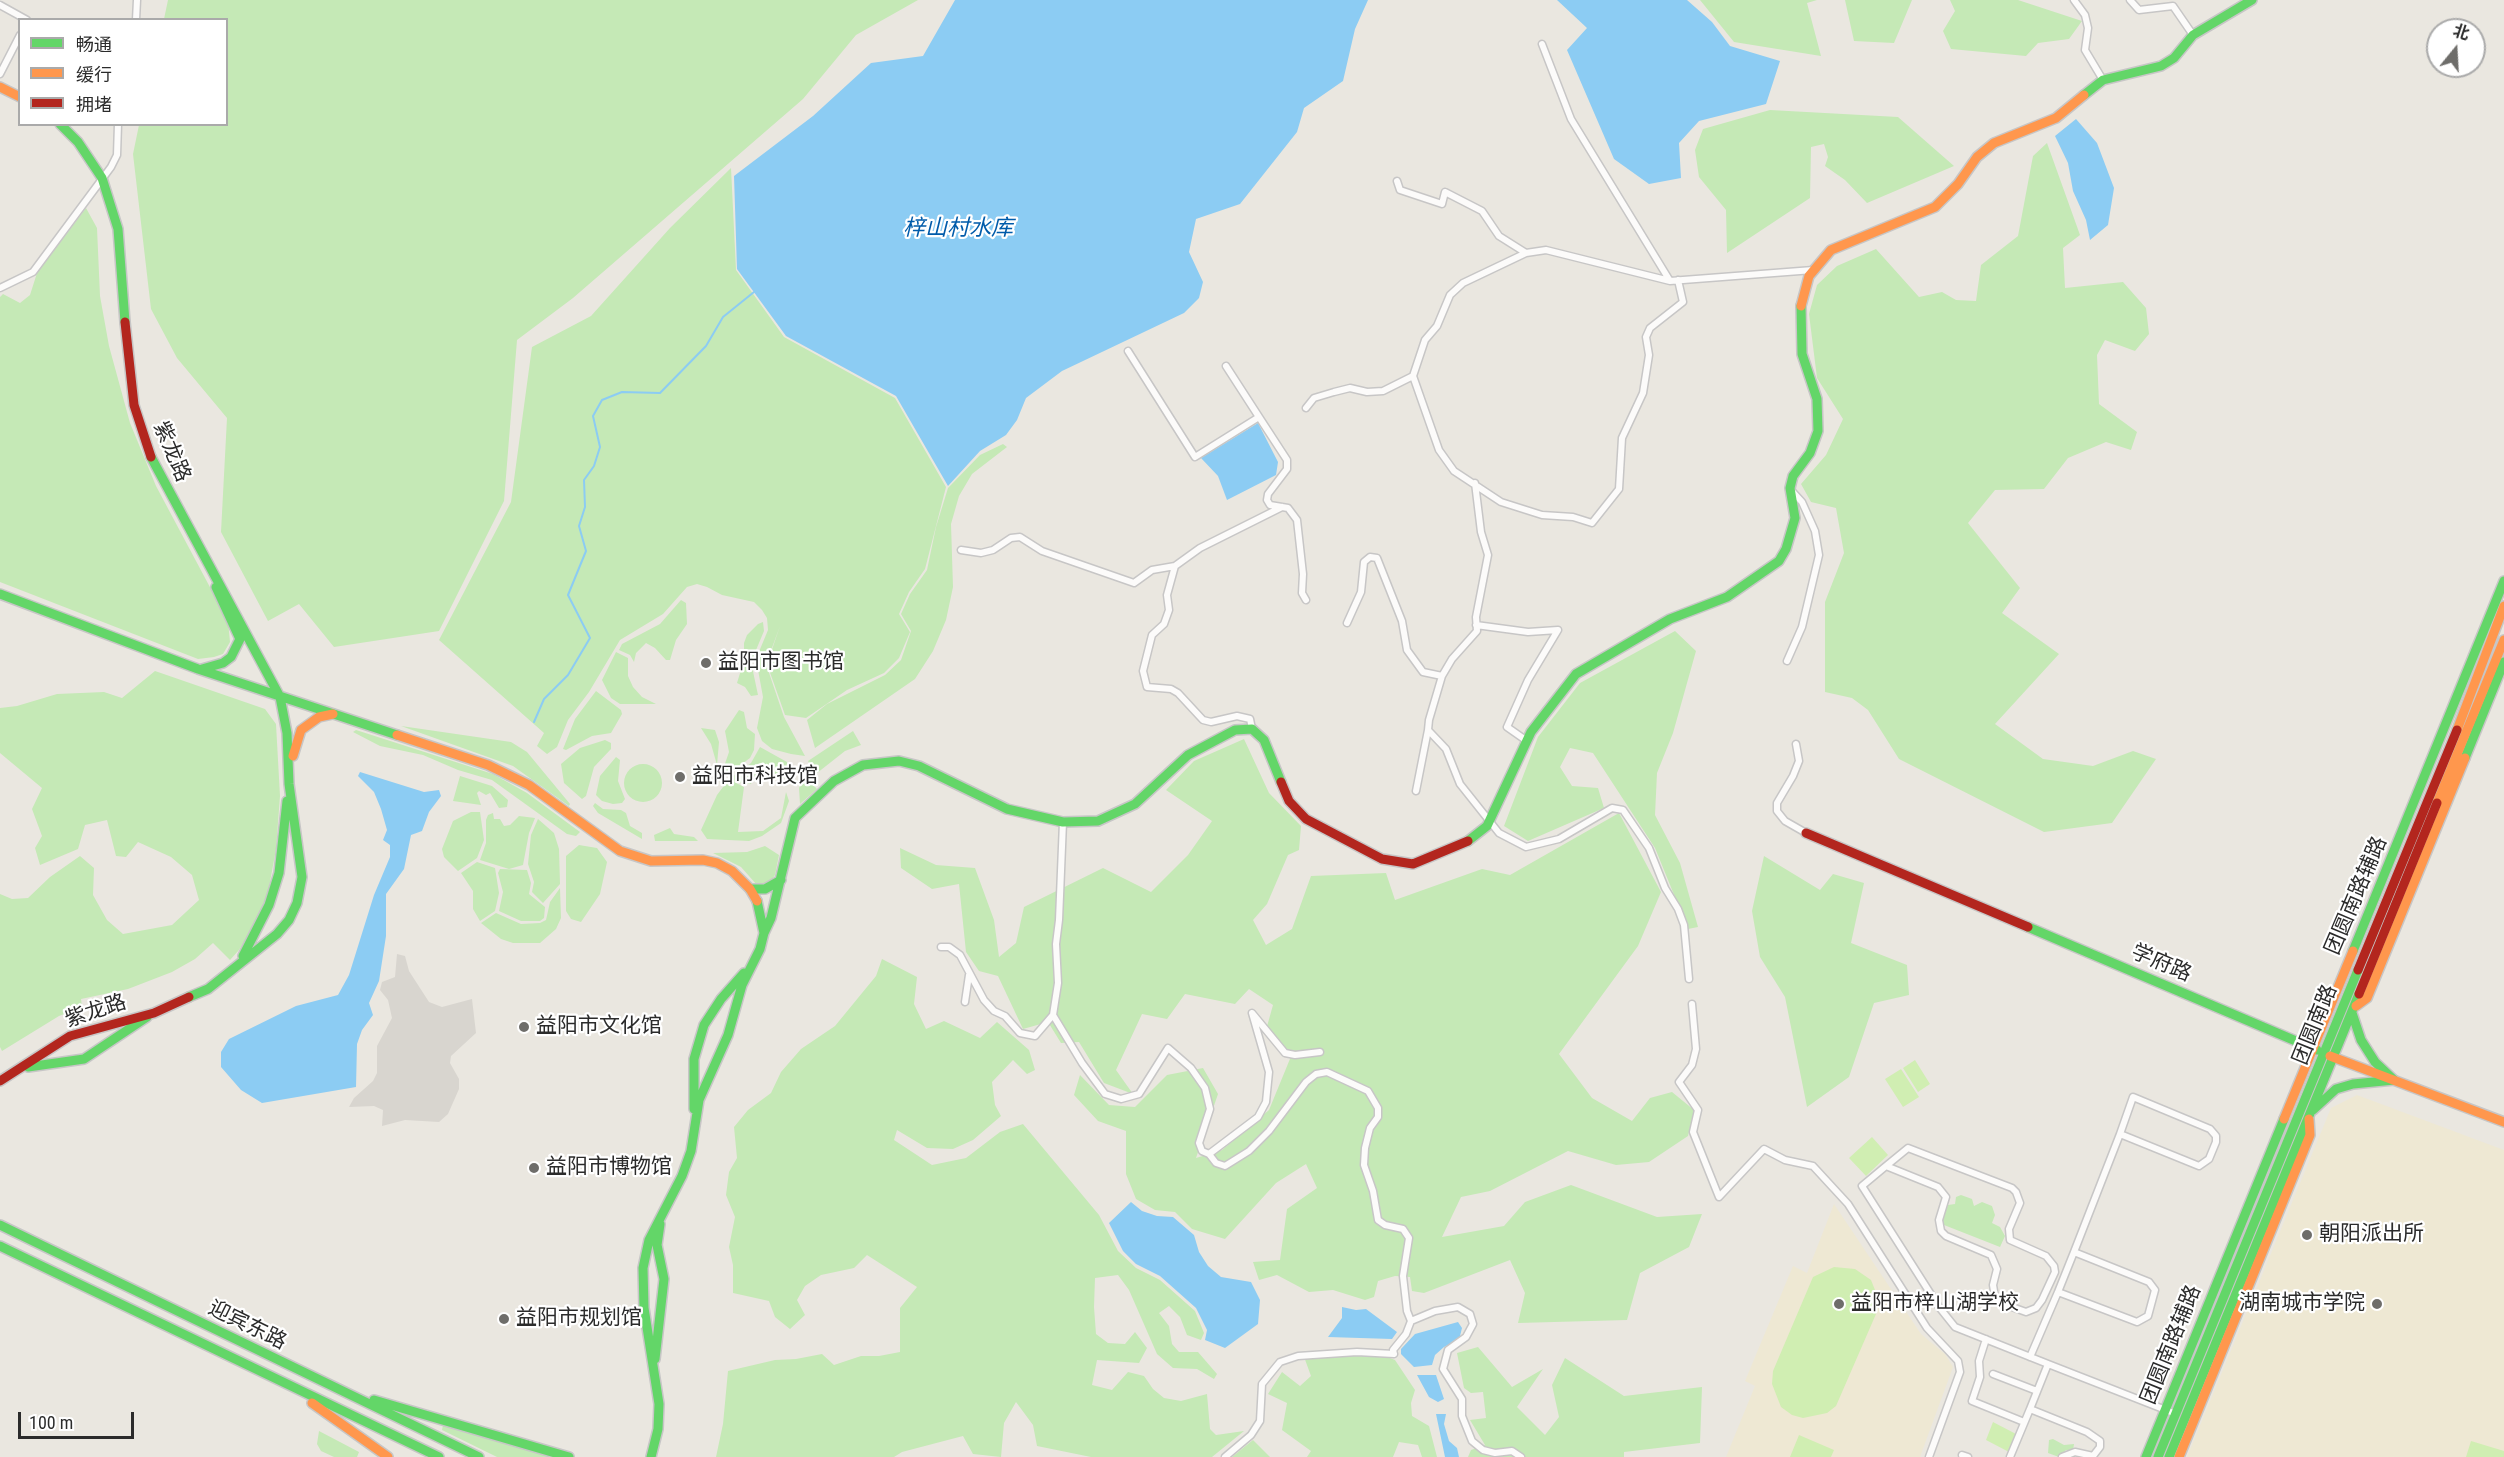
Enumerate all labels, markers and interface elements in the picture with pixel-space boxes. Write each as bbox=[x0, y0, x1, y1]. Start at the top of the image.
legend bbox=[18, 18, 228, 126]
north arrow bbox=[2426, 18, 2486, 78]
text: 北 bbox=[2451, 21, 2472, 44]
text: 畅通 bbox=[76, 34, 112, 55]
text: 缓行 bbox=[76, 64, 112, 85]
text: 拥堵 bbox=[76, 94, 112, 115]
water label: 梓山村水库 bbox=[903, 216, 1013, 242]
street label: 紫龙路 bbox=[147, 418, 195, 486]
place label: 益阳市图书馆 bbox=[718, 650, 844, 676]
marker: 益阳市图书馆 bbox=[699, 656, 713, 670]
place label: 益阳市科技馆 bbox=[692, 764, 818, 790]
marker: 益阳市科技馆 bbox=[673, 770, 687, 784]
street label: 团圆南路辅路 bbox=[2321, 833, 2393, 959]
street label: 学府路 bbox=[2127, 940, 2195, 988]
street label: 团圆南路 bbox=[2289, 981, 2343, 1069]
street label: 紫龙路 bbox=[62, 990, 130, 1034]
place label: 益阳市文化馆 bbox=[536, 1014, 662, 1040]
marker: 益阳市文化馆 bbox=[517, 1020, 531, 1034]
place label: 益阳市博物馆 bbox=[546, 1155, 672, 1181]
marker: 益阳市博物馆 bbox=[527, 1161, 541, 1175]
place label: 朝阳派出所 bbox=[2319, 1222, 2424, 1248]
marker: 朝阳派出所 bbox=[2300, 1228, 2314, 1242]
street label: 团圆南路辅路 bbox=[2137, 1282, 2207, 1408]
place label: 益阳市梓山湖学校 bbox=[1851, 1291, 2019, 1317]
place label: 湖南城市学院 bbox=[2239, 1291, 2365, 1317]
street label: 迎宾东路 bbox=[204, 1296, 290, 1356]
marker: 益阳市梓山湖学校 bbox=[1832, 1297, 1846, 1311]
marker: 湖南城市学院 bbox=[2370, 1297, 2384, 1311]
place label: 益阳市规划馆 bbox=[516, 1306, 642, 1332]
marker: 益阳市规划馆 bbox=[497, 1312, 511, 1326]
scale bar bbox=[21, 1400, 136, 1438]
text: 100 m bbox=[29, 1412, 73, 1433]

